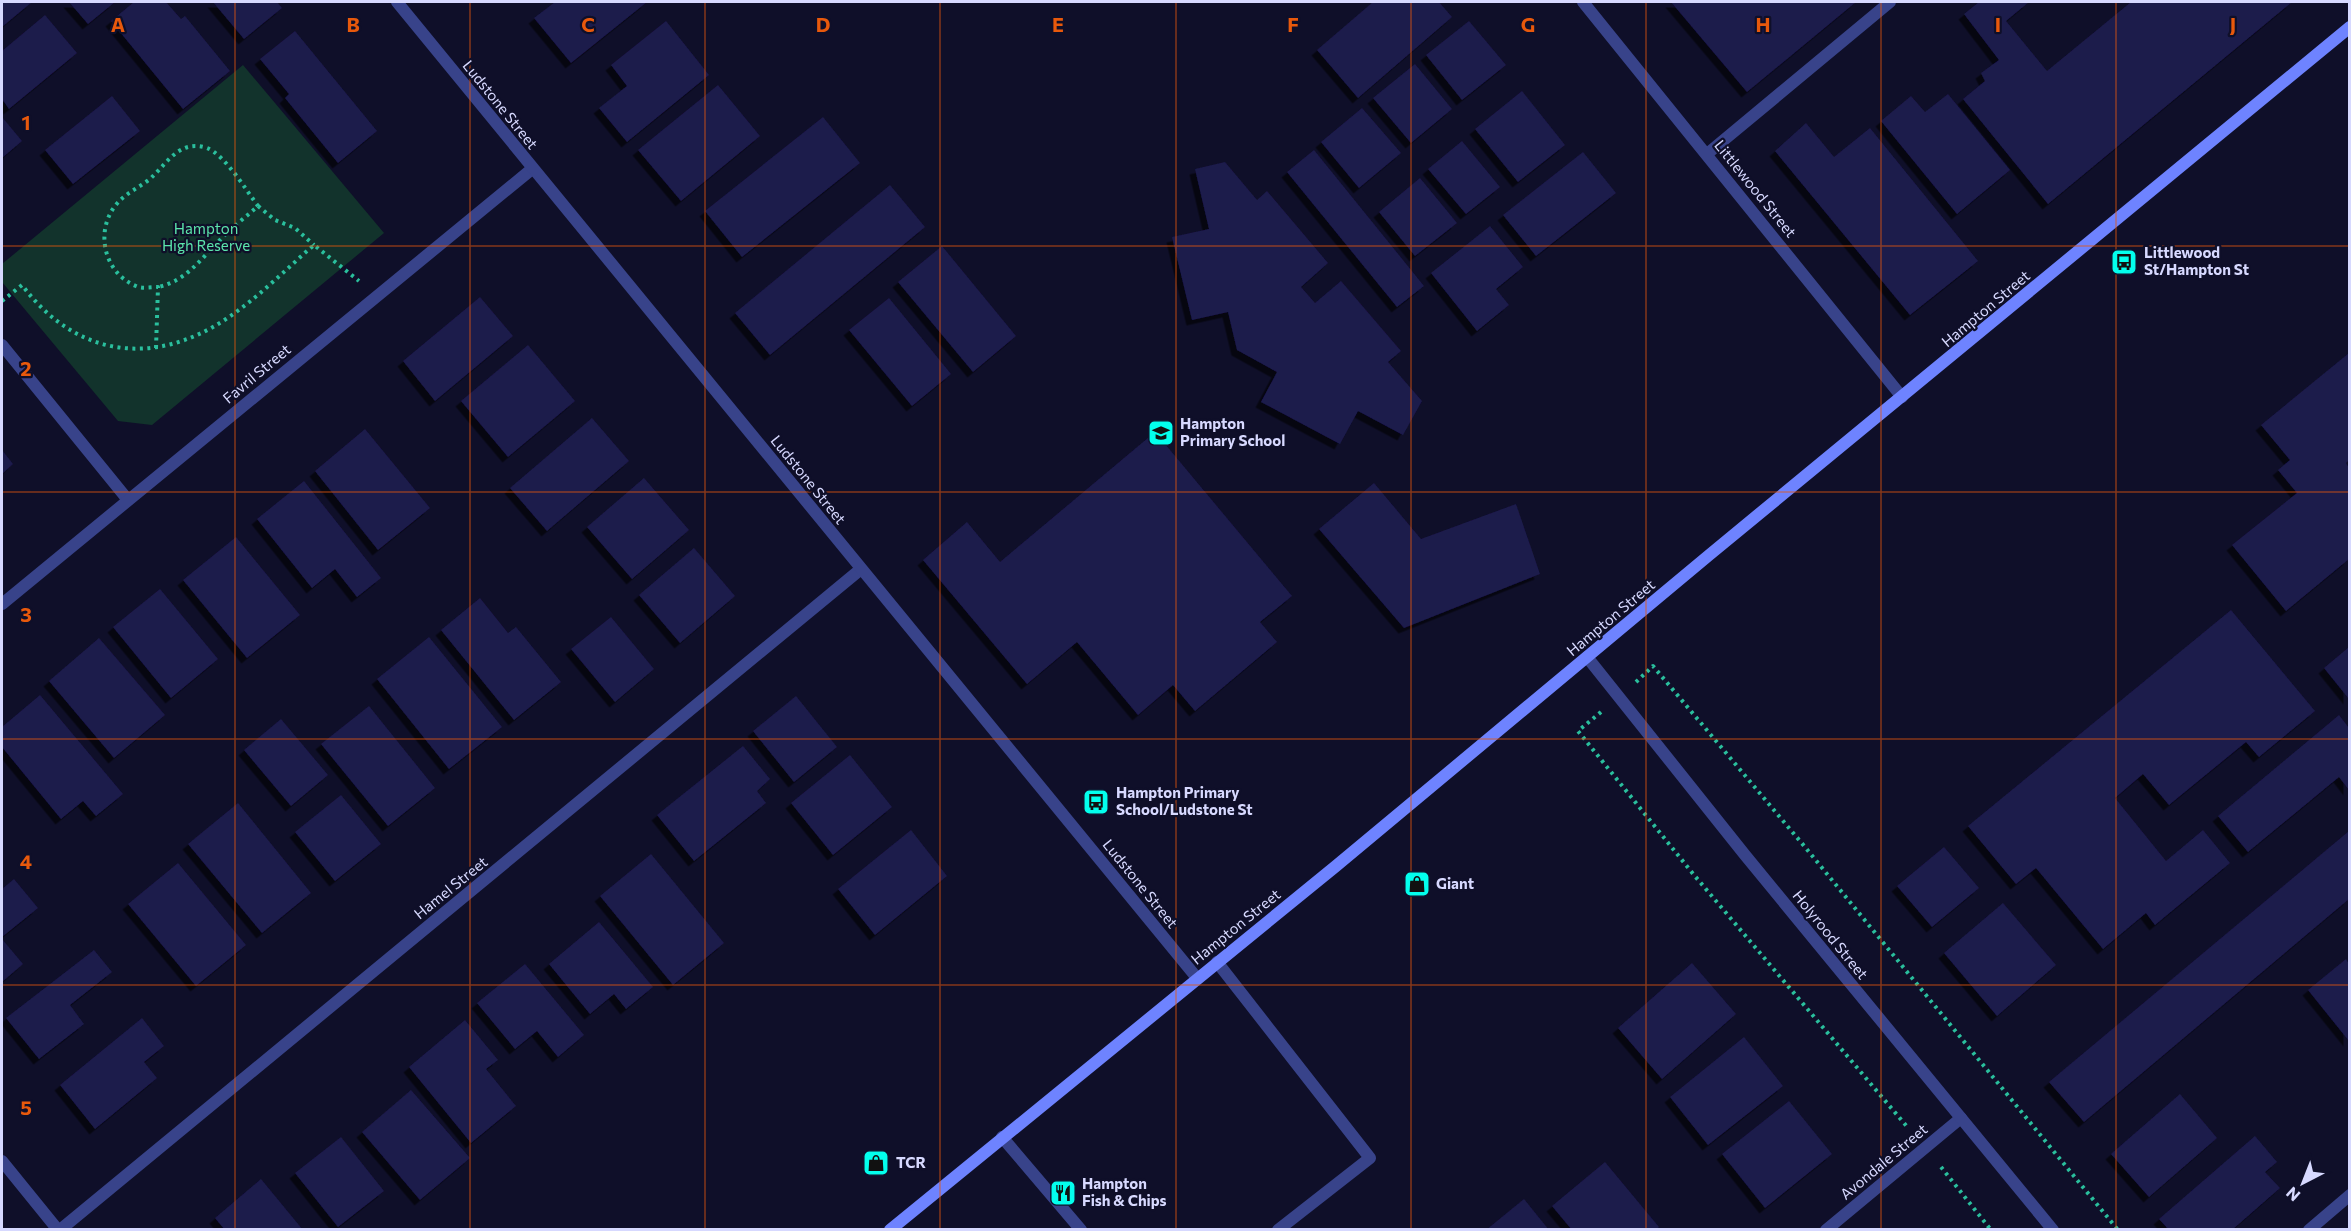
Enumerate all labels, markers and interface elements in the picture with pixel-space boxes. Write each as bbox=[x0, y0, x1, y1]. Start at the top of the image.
text: A bbox=[111, 12, 125, 36]
text: B bbox=[346, 12, 360, 36]
text: C bbox=[581, 12, 595, 36]
text: D bbox=[816, 12, 830, 36]
text: E bbox=[1052, 12, 1064, 36]
text: F bbox=[1287, 12, 1299, 36]
text: G bbox=[1521, 12, 1535, 36]
text: H bbox=[1756, 12, 1771, 36]
text: I bbox=[1995, 12, 2001, 36]
text: J bbox=[2230, 12, 2236, 36]
street label: Ludstone Street bbox=[459, 56, 542, 152]
text: 1 bbox=[21, 110, 31, 134]
street label: Littlewood Street bbox=[1711, 136, 1800, 241]
park label: Hampton High Reserve bbox=[162, 219, 250, 254]
place label: Littlewood St/Hampton St bbox=[2144, 243, 2249, 278]
bus stop icon: Littlewood St/Hampton St bbox=[2109, 247, 2139, 277]
street label: Hampton Street bbox=[1938, 266, 2033, 350]
street label: Favril Street bbox=[219, 340, 294, 407]
text: 2 bbox=[20, 356, 32, 380]
place label: Hampton Primary School bbox=[1180, 414, 1285, 449]
school or university icon: Hampton Primary School bbox=[1146, 418, 1176, 448]
street label: Ludstone Street bbox=[767, 431, 850, 527]
street label: Hampton Street bbox=[1563, 575, 1658, 659]
text: 3 bbox=[20, 602, 32, 626]
place label: Hampton Primary School/Ludstone St bbox=[1116, 783, 1253, 818]
bus stop icon: Hampton Primary School/Ludstone St bbox=[1081, 787, 1111, 817]
street label: Ludstone Street bbox=[1099, 835, 1182, 931]
text: 4 bbox=[20, 849, 32, 873]
street label: Hamel Street bbox=[410, 852, 491, 922]
shop icon: Giant bbox=[1402, 869, 1432, 899]
place label: Giant bbox=[1436, 874, 1474, 892]
street label: Hampton Street bbox=[1187, 885, 1284, 968]
street label: Holyrood Street bbox=[1789, 886, 1872, 983]
text: 5 bbox=[20, 1095, 32, 1119]
street label: Avondale Street bbox=[1836, 1120, 1931, 1203]
shop icon: TCR bbox=[861, 1148, 891, 1178]
place label: TCR bbox=[896, 1153, 927, 1171]
north arrow bbox=[2273, 1153, 2333, 1213]
place label: Hampton Fish & Chips bbox=[1082, 1174, 1167, 1209]
restaurant icon: Hampton Fish & Chips bbox=[1048, 1178, 1078, 1208]
text: N bbox=[2282, 1183, 2303, 1206]

